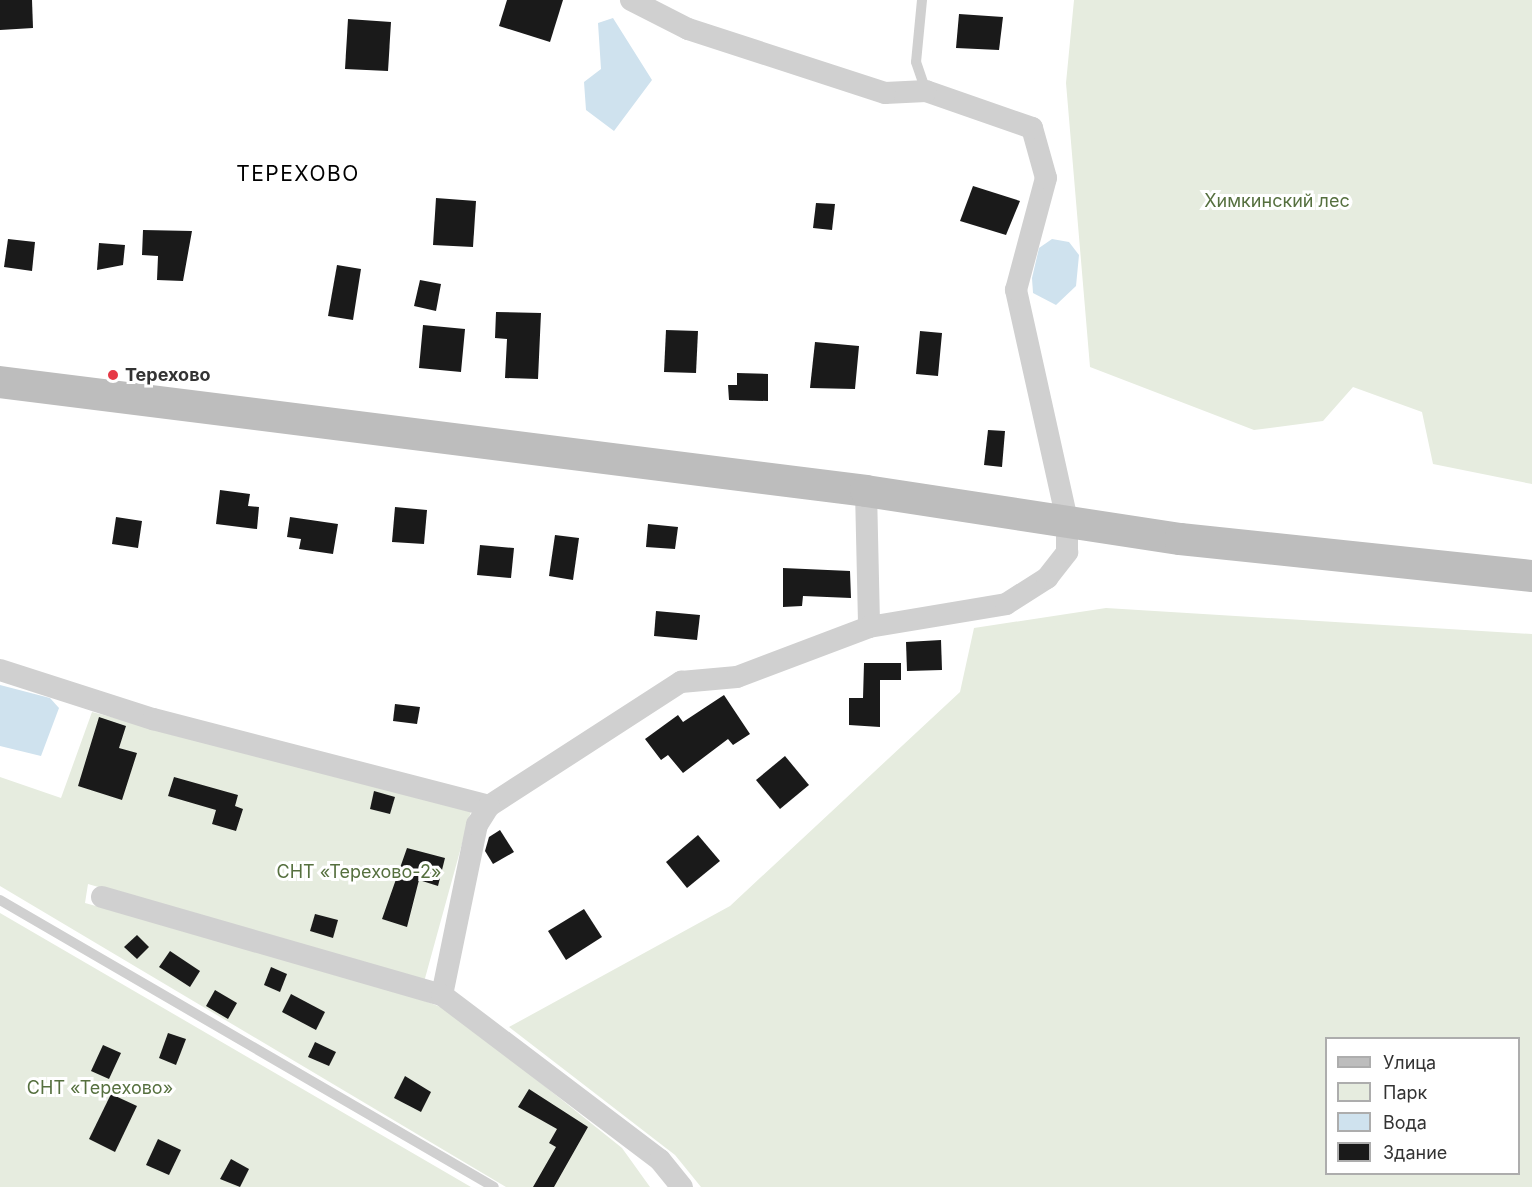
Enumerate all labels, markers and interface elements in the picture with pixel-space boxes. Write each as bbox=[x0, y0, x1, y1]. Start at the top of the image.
district label: ТЕРЕХОВО bbox=[236, 161, 360, 187]
park label: Химкинский лес bbox=[1204, 190, 1350, 212]
place label: Терехово bbox=[125, 364, 211, 386]
marker: Терехово bbox=[106, 368, 120, 382]
park label: СНТ «Терехово-2» bbox=[277, 861, 441, 883]
legend bbox=[1325, 1037, 1520, 1175]
text: Улица bbox=[1383, 1052, 1436, 1073]
park label: СНТ «Терехово» bbox=[27, 1077, 173, 1099]
text: Парк bbox=[1383, 1082, 1427, 1103]
text: Вода bbox=[1383, 1112, 1427, 1133]
text: Здание bbox=[1383, 1142, 1447, 1163]

